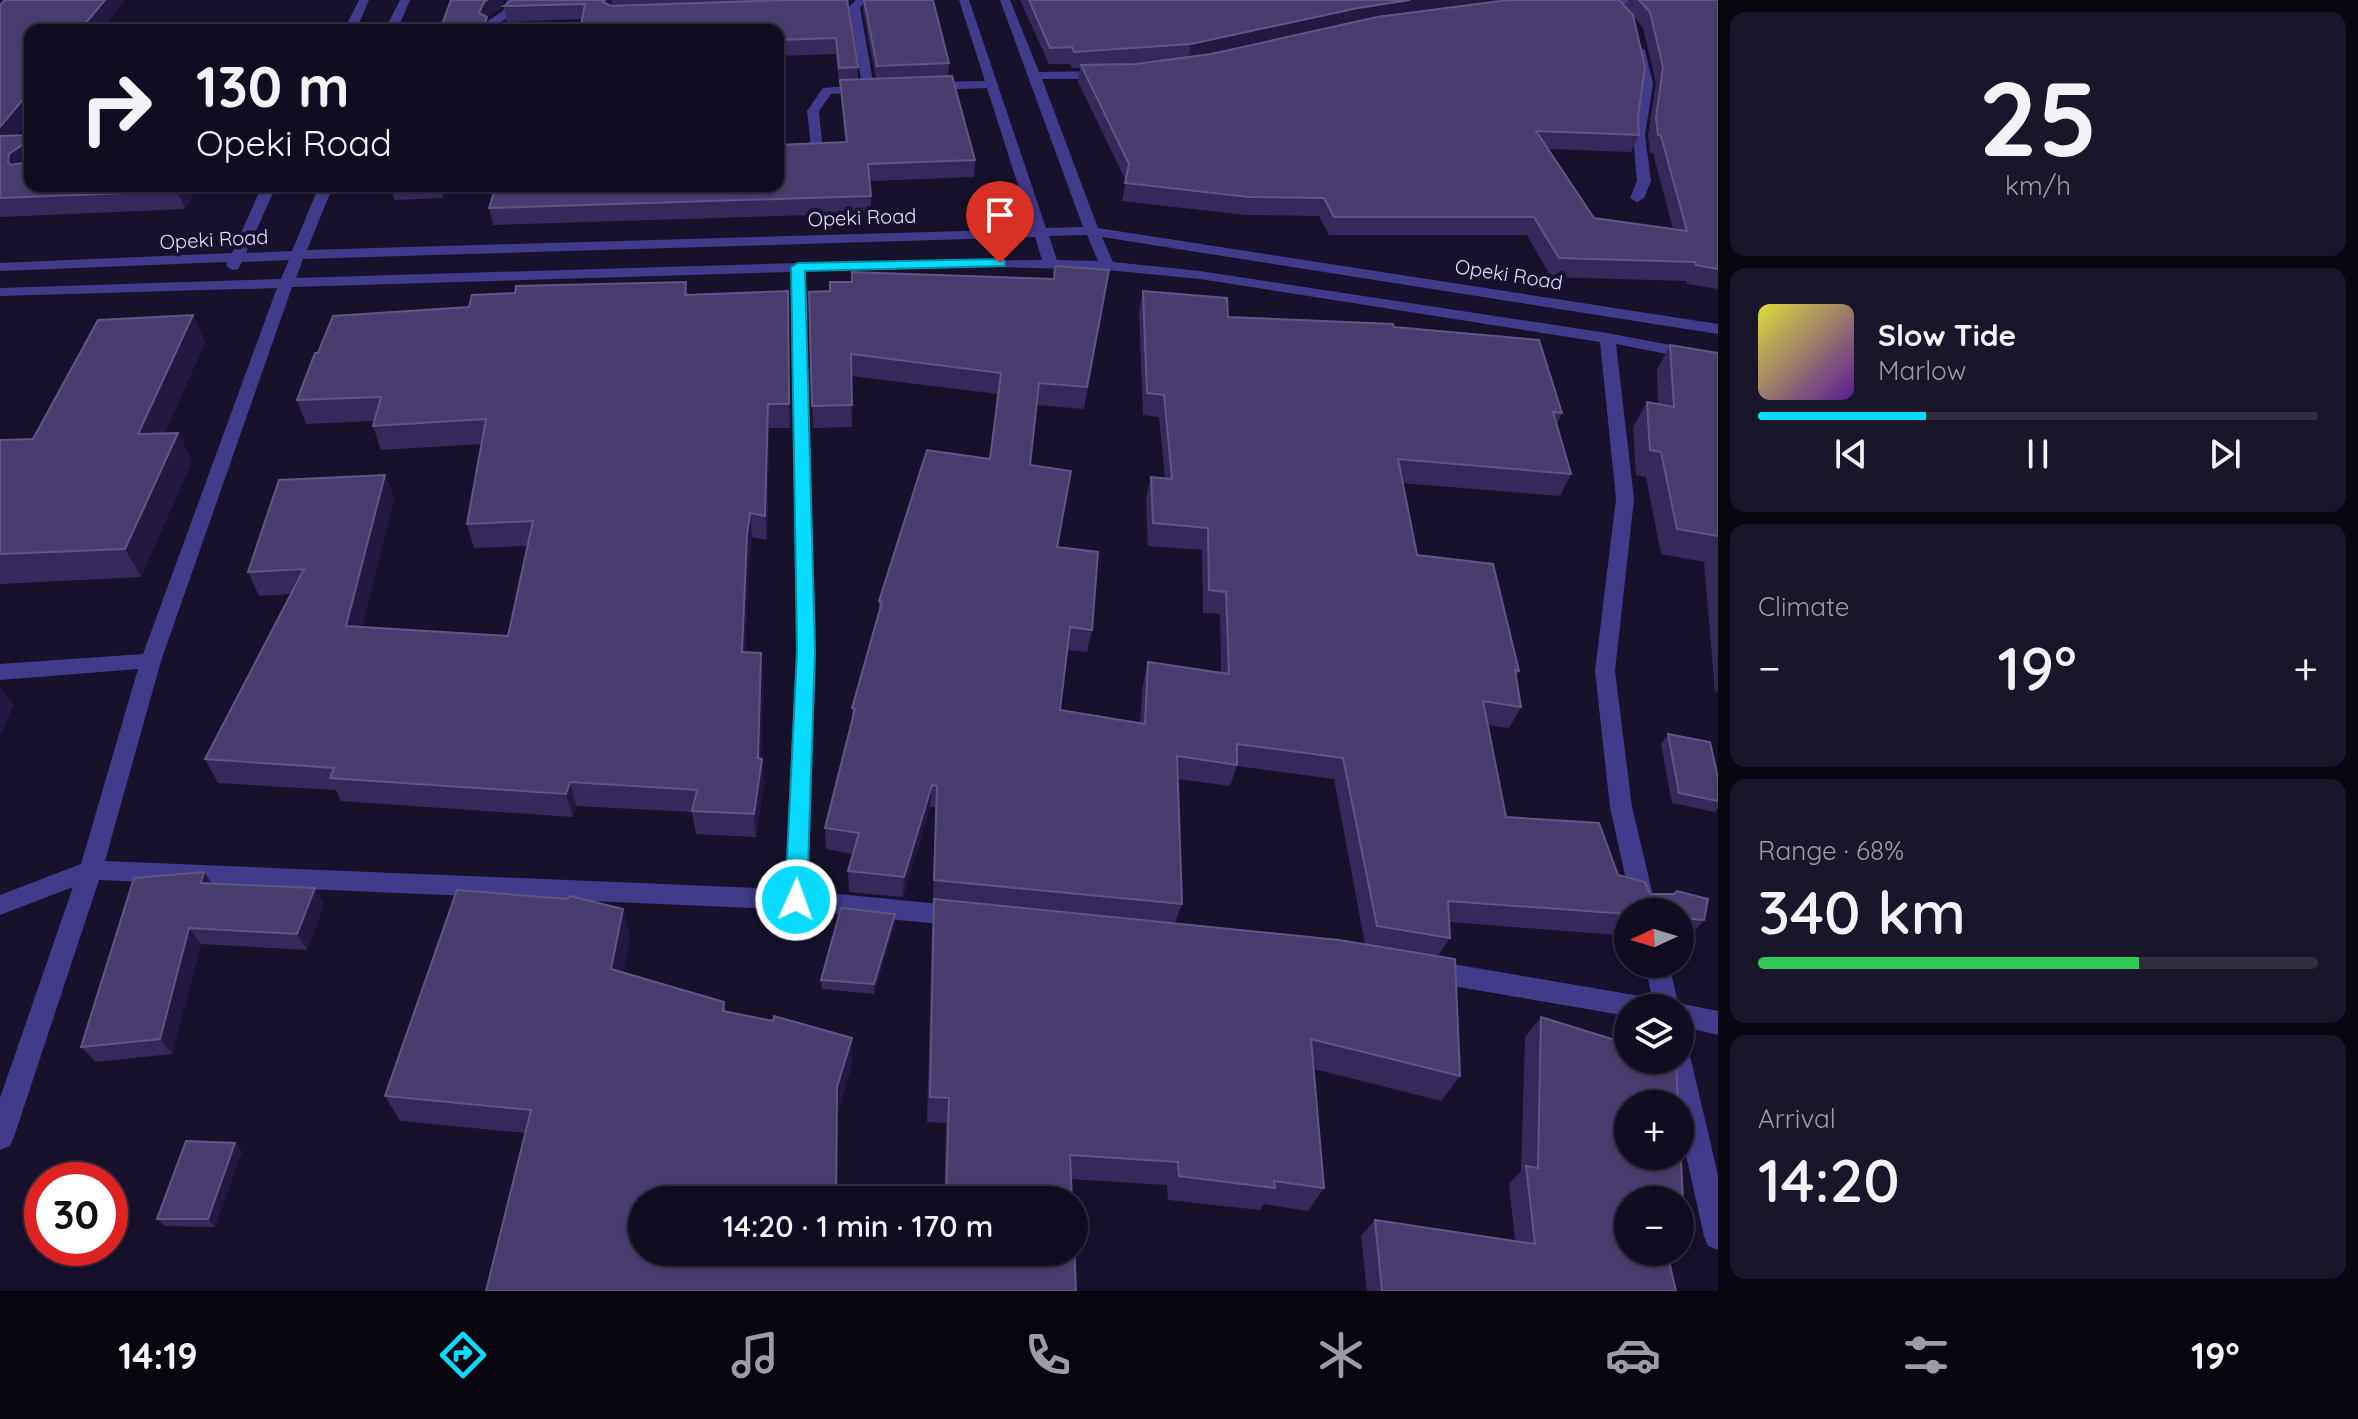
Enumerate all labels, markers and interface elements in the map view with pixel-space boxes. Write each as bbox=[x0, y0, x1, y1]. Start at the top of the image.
text: 130 m bbox=[196, 51, 350, 121]
text: 25 bbox=[1978, 52, 2098, 182]
icon: right bbox=[64, 56, 168, 160]
text: Opeki Road bbox=[196, 120, 392, 165]
text: km/h bbox=[2005, 169, 2071, 202]
pin bbox=[966, 181, 1034, 263]
icon: arrive bbox=[978, 193, 1022, 237]
street label: Opeki Road bbox=[807, 203, 917, 231]
street label: Opeki Road bbox=[159, 224, 269, 254]
street label: Opeki Road bbox=[1453, 253, 1565, 295]
text: Slow Tide bbox=[1878, 316, 2016, 354]
text: Marlow bbox=[1878, 354, 1966, 387]
icon: previous bbox=[1829, 432, 1873, 476]
icon: pause bbox=[2016, 432, 2060, 476]
icon: next bbox=[2203, 432, 2247, 476]
text: Climate bbox=[1758, 590, 1849, 623]
text: 19° bbox=[1997, 630, 2077, 705]
text: − bbox=[1758, 640, 1781, 695]
text: + bbox=[2293, 640, 2318, 695]
text: Range · 68% bbox=[1758, 834, 1904, 867]
position arrow bbox=[754, 858, 838, 942]
text: 340 km bbox=[1758, 874, 1966, 949]
north arrow bbox=[1614, 898, 1694, 978]
map controls bbox=[1614, 898, 1694, 1266]
button: layers bbox=[1614, 994, 1694, 1074]
button: + bbox=[1614, 1090, 1694, 1170]
text: Arrival bbox=[1758, 1102, 1836, 1135]
text: 14:20 bbox=[1758, 1142, 1900, 1217]
speed limit sign: 30 bbox=[24, 1162, 128, 1266]
button: − bbox=[1614, 1186, 1694, 1266]
text: 14:20 · 1 min · 170 m bbox=[723, 1207, 993, 1245]
icon: directions bbox=[435, 1327, 491, 1383]
icon: music bbox=[727, 1327, 783, 1383]
icon: phone bbox=[1020, 1327, 1076, 1383]
icon: climate bbox=[1313, 1327, 1369, 1383]
icon: car bbox=[1605, 1327, 1661, 1383]
icon: filters bbox=[1898, 1327, 1954, 1383]
text: 14:19 bbox=[118, 1333, 198, 1378]
text: 19° bbox=[2191, 1333, 2240, 1378]

